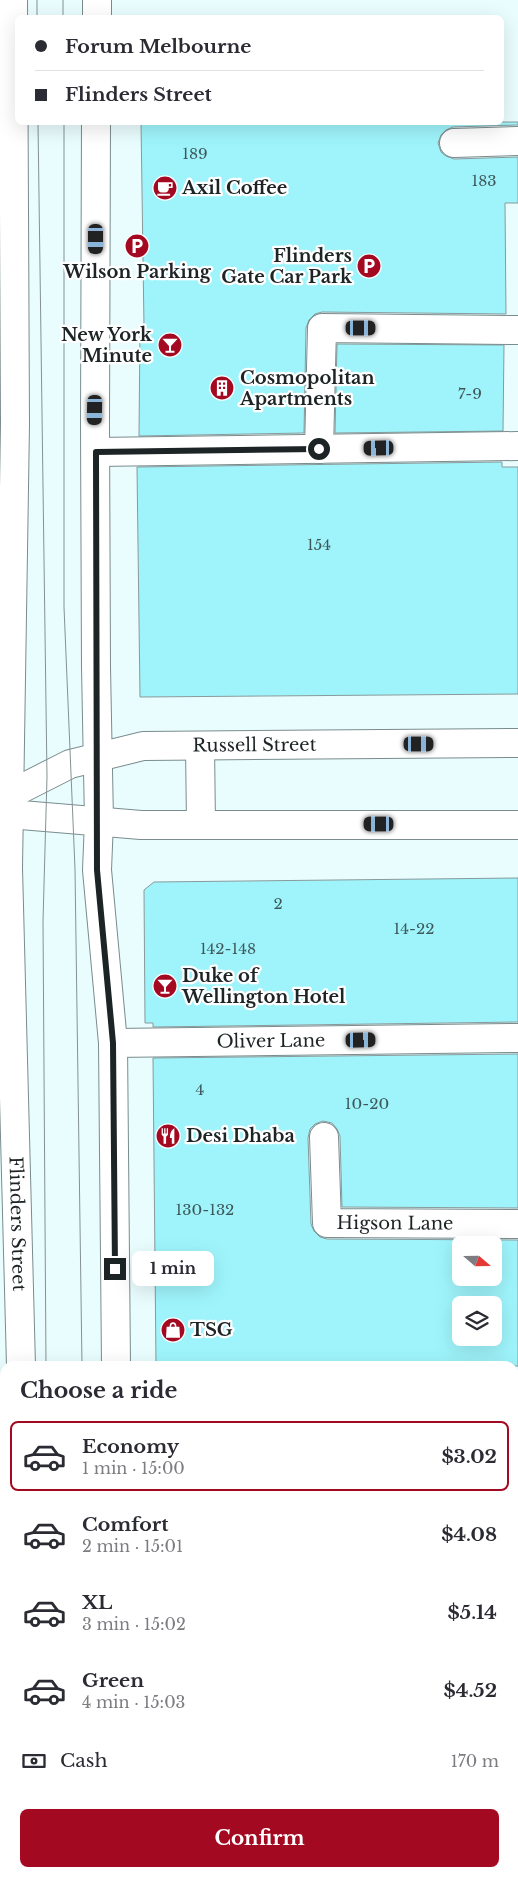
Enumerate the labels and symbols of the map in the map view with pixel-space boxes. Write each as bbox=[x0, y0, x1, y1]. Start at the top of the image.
house number: 189 bbox=[182, 144, 208, 163]
house number: 183 bbox=[471, 171, 497, 190]
cafe icon: Axil Coffee bbox=[152, 175, 178, 201]
place label: Axil Coffee bbox=[181, 177, 287, 199]
car bbox=[88, 224, 103, 254]
parking icon: Wilson Parking bbox=[124, 233, 150, 259]
place label: Flinders Gate Car Park bbox=[221, 245, 353, 288]
parking icon: Flinders Gate Car Park bbox=[356, 253, 382, 279]
place label: Wilson Parking bbox=[62, 261, 212, 283]
car bbox=[346, 321, 376, 336]
place label: New York Minute bbox=[61, 324, 153, 367]
bar icon: New York Minute bbox=[157, 332, 183, 358]
place label: Cosmopolitan Apartments bbox=[239, 367, 374, 410]
building icon: Cosmopolitan Apartments bbox=[209, 375, 235, 401]
house number: 7-9 bbox=[458, 384, 482, 403]
car bbox=[87, 395, 102, 425]
route start bbox=[308, 438, 330, 460]
car bbox=[363, 440, 394, 456]
house number: 154 bbox=[307, 535, 331, 554]
street label: Russell Street bbox=[192, 734, 317, 757]
car bbox=[404, 737, 434, 752]
car bbox=[364, 817, 394, 832]
house number: 2 bbox=[273, 894, 283, 913]
house number: 14-22 bbox=[394, 919, 434, 938]
house number: 142-148 bbox=[200, 939, 256, 958]
place label: Duke of Wellington Hotel bbox=[181, 965, 346, 1008]
bar icon: Duke of Wellington Hotel bbox=[152, 973, 178, 999]
street label: Oliver Lane bbox=[216, 1029, 326, 1053]
car bbox=[345, 1032, 376, 1048]
house number: 4 bbox=[196, 1080, 204, 1099]
house number: 10-20 bbox=[345, 1094, 389, 1113]
restaurant icon: Desi Dhaba bbox=[155, 1123, 181, 1149]
place label: Desi Dhaba bbox=[186, 1125, 295, 1147]
street label: Flinders Street bbox=[5, 1156, 30, 1292]
house number: 130-132 bbox=[176, 1200, 234, 1219]
street label: Higson Lane bbox=[336, 1212, 453, 1235]
north arrow bbox=[452, 1236, 502, 1286]
callout: 1 min bbox=[132, 1252, 215, 1286]
route end bbox=[104, 1258, 126, 1280]
shop icon: TSG bbox=[160, 1317, 186, 1343]
place label: TSG bbox=[190, 1319, 233, 1341]

